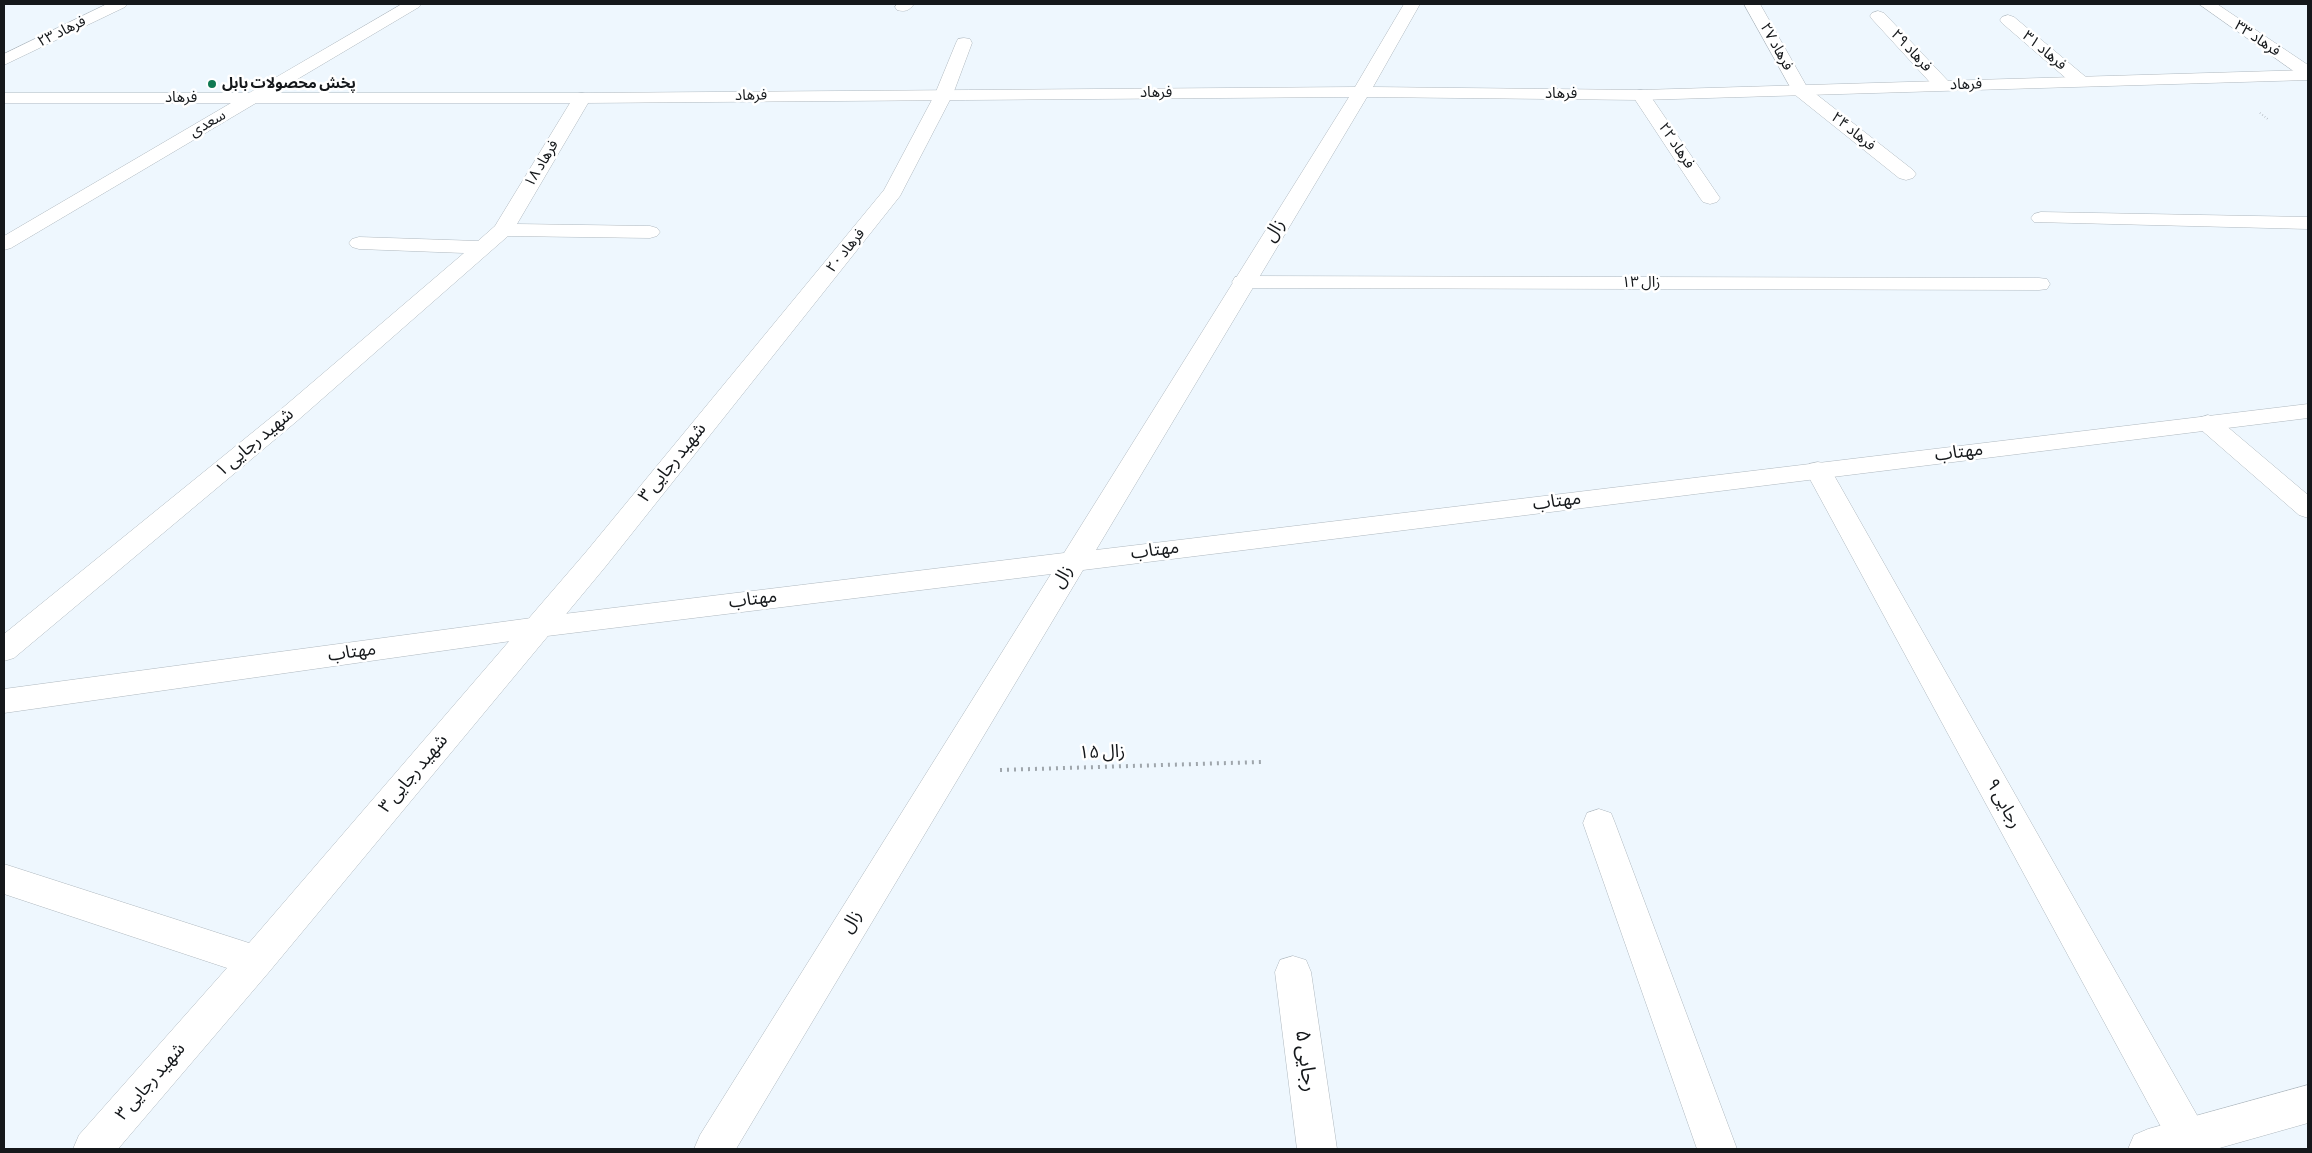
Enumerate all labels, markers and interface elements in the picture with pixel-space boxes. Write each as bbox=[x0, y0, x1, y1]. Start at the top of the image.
street label: فرهاد ۲۳ bbox=[35, 13, 89, 51]
street label: فرهاد ۳۳ bbox=[2231, 17, 2283, 61]
street label: فرهاد ۲۷ bbox=[1756, 20, 1796, 74]
street label: فرهاد ۲۹ bbox=[1887, 26, 1935, 76]
street label: فرهاد ۳۱ bbox=[2018, 27, 2070, 75]
place label: پخش محصولات بابل bbox=[222, 75, 356, 93]
street label: فرهاد bbox=[1950, 75, 1982, 95]
marker: پخش محصولات بابل bbox=[206, 78, 218, 90]
street label: فرهاد bbox=[1140, 84, 1172, 102]
street label: فرهاد bbox=[1545, 85, 1577, 103]
street label: فرهاد bbox=[735, 87, 767, 105]
street label: فرهاد bbox=[165, 89, 197, 107]
street label: سعدی bbox=[187, 106, 229, 142]
street label: فرهاد ۲۴ bbox=[1827, 109, 1879, 155]
street label: فرهاد ۲۲ bbox=[1654, 120, 1698, 172]
street label: فرهاد ۱۸ bbox=[521, 137, 563, 191]
street label: زال bbox=[1260, 216, 1290, 246]
street label: فرهاد ۲۰ bbox=[823, 225, 869, 277]
street label: زال ۱۳ bbox=[1622, 274, 1660, 292]
street label: شهید رجایی ۱ bbox=[211, 404, 299, 482]
street label: شهید رجایی ۳ bbox=[634, 419, 712, 507]
street label: مهتاب bbox=[1934, 439, 1984, 467]
street label: مهتاب bbox=[1532, 488, 1582, 516]
street label: مهتاب bbox=[1130, 537, 1180, 565]
street label: زال bbox=[1048, 562, 1078, 592]
street label: مهتاب bbox=[728, 586, 778, 614]
street label: مهتاب bbox=[327, 639, 377, 667]
street label: شهید رجایی ۳ bbox=[375, 730, 453, 818]
street label: زال ۱۵ bbox=[1078, 741, 1126, 765]
street label: رجایی ۹ bbox=[1981, 775, 2025, 833]
street label: زال bbox=[837, 907, 867, 937]
street label: رجایی ۵ bbox=[1289, 1028, 1321, 1094]
street label: شهید رجایی ۳ bbox=[111, 1039, 191, 1125]

